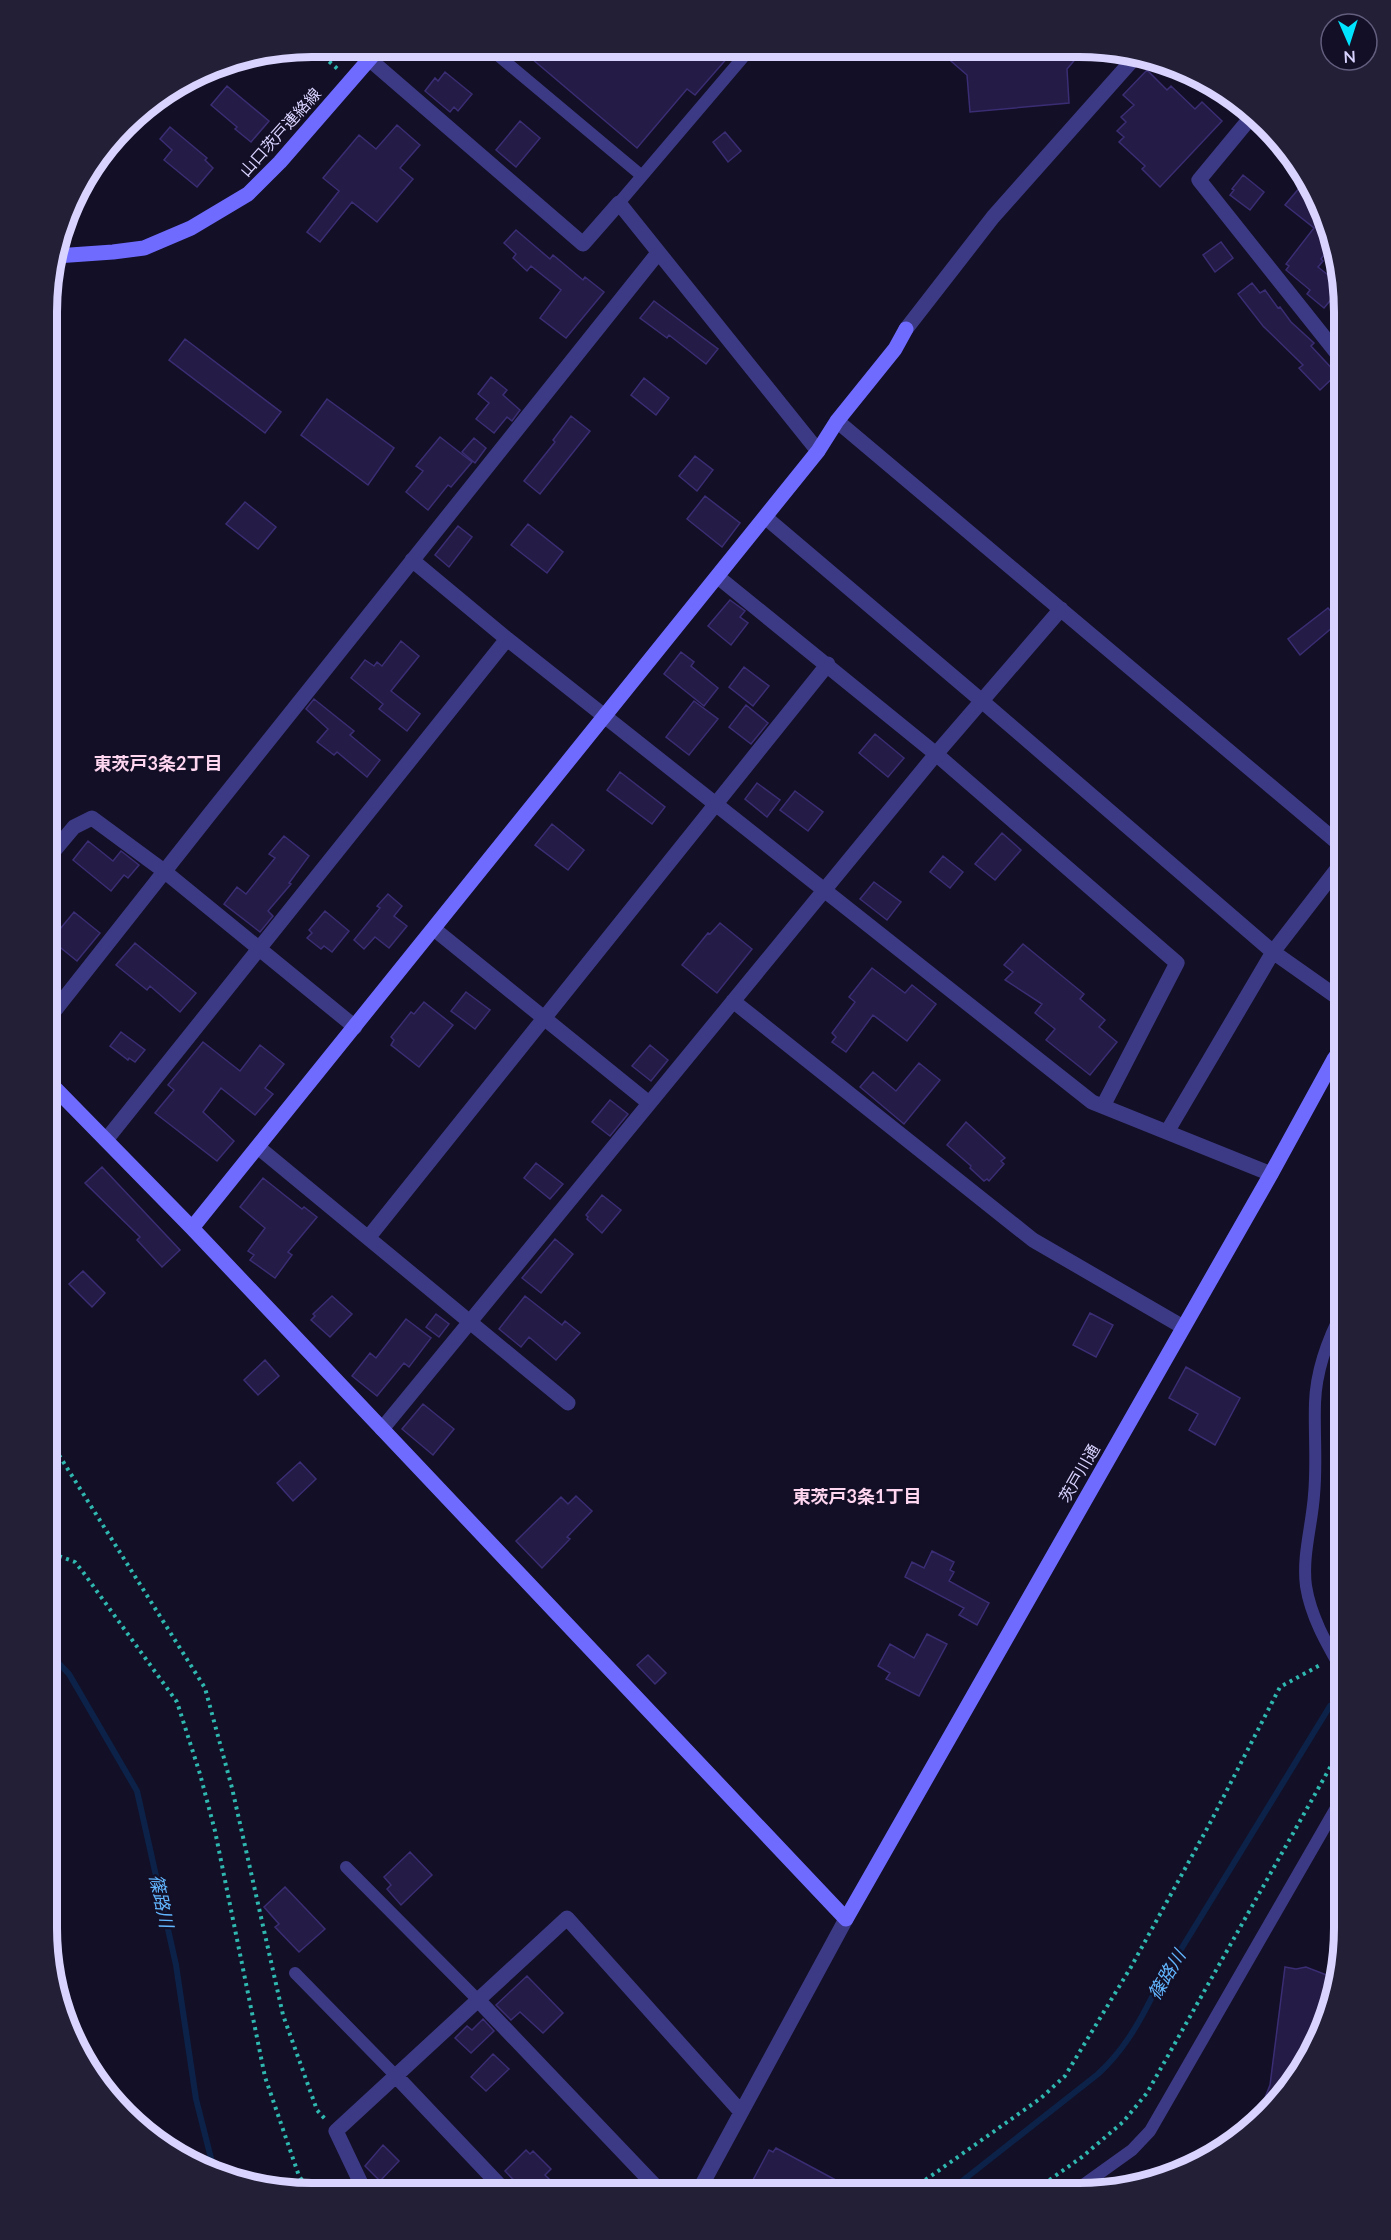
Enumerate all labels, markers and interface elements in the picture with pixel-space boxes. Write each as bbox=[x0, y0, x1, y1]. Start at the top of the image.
north arrow bbox=[1319, 12, 1379, 72]
text: N bbox=[1343, 48, 1356, 67]
street label: 山口茨戸連絡線 bbox=[235, 84, 324, 180]
district label: 東茨戸3条2丁目 bbox=[94, 752, 222, 774]
street label: 茨戸川通 bbox=[1054, 1440, 1103, 1505]
district label: 東茨戸3条1丁目 bbox=[793, 1485, 921, 1507]
water label: 篠路川 bbox=[146, 1872, 179, 1931]
water label: 篠路川 bbox=[1143, 1944, 1191, 2003]

